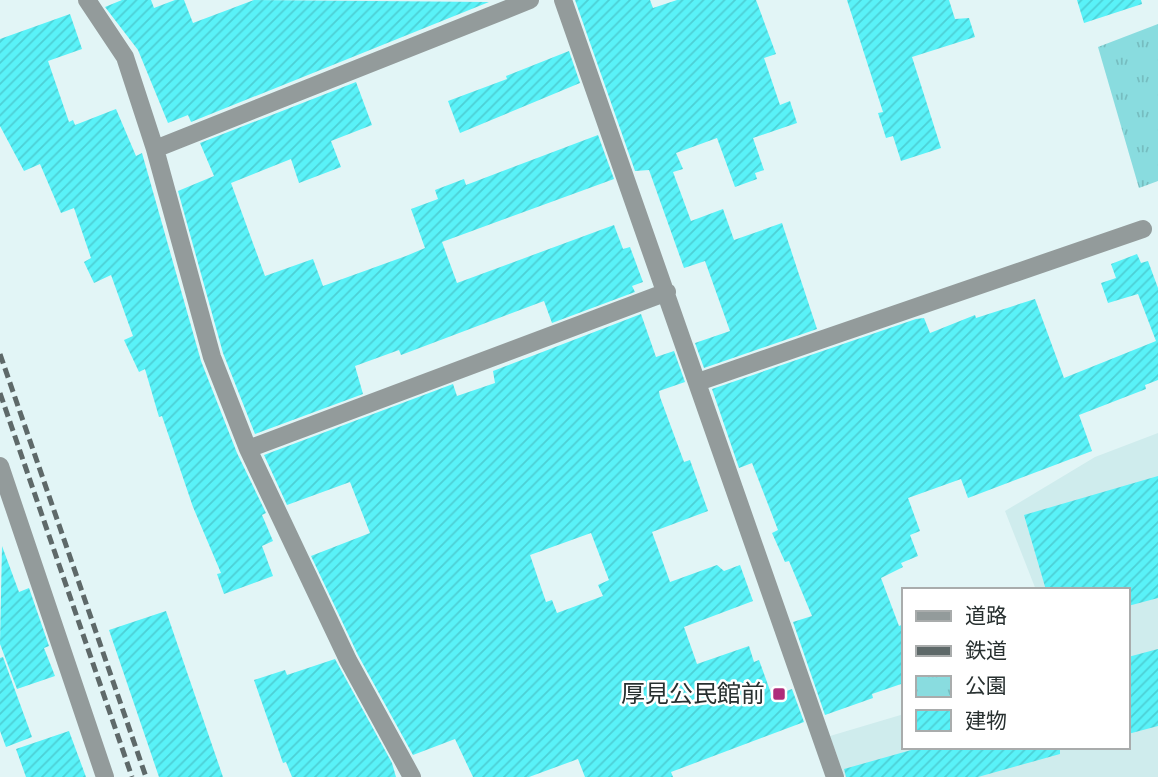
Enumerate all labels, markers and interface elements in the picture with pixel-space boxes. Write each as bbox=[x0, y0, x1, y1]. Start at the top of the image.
legend bbox=[902, 588, 1130, 749]
text: 道路 bbox=[965, 603, 1007, 629]
text: 鉄道 bbox=[965, 638, 1007, 664]
text: 公園 bbox=[965, 673, 1007, 699]
place label: 厚見公民館前 bbox=[621, 679, 765, 709]
marker: 厚見公民館前 bbox=[771, 686, 787, 702]
text: 建物 bbox=[965, 708, 1007, 734]

